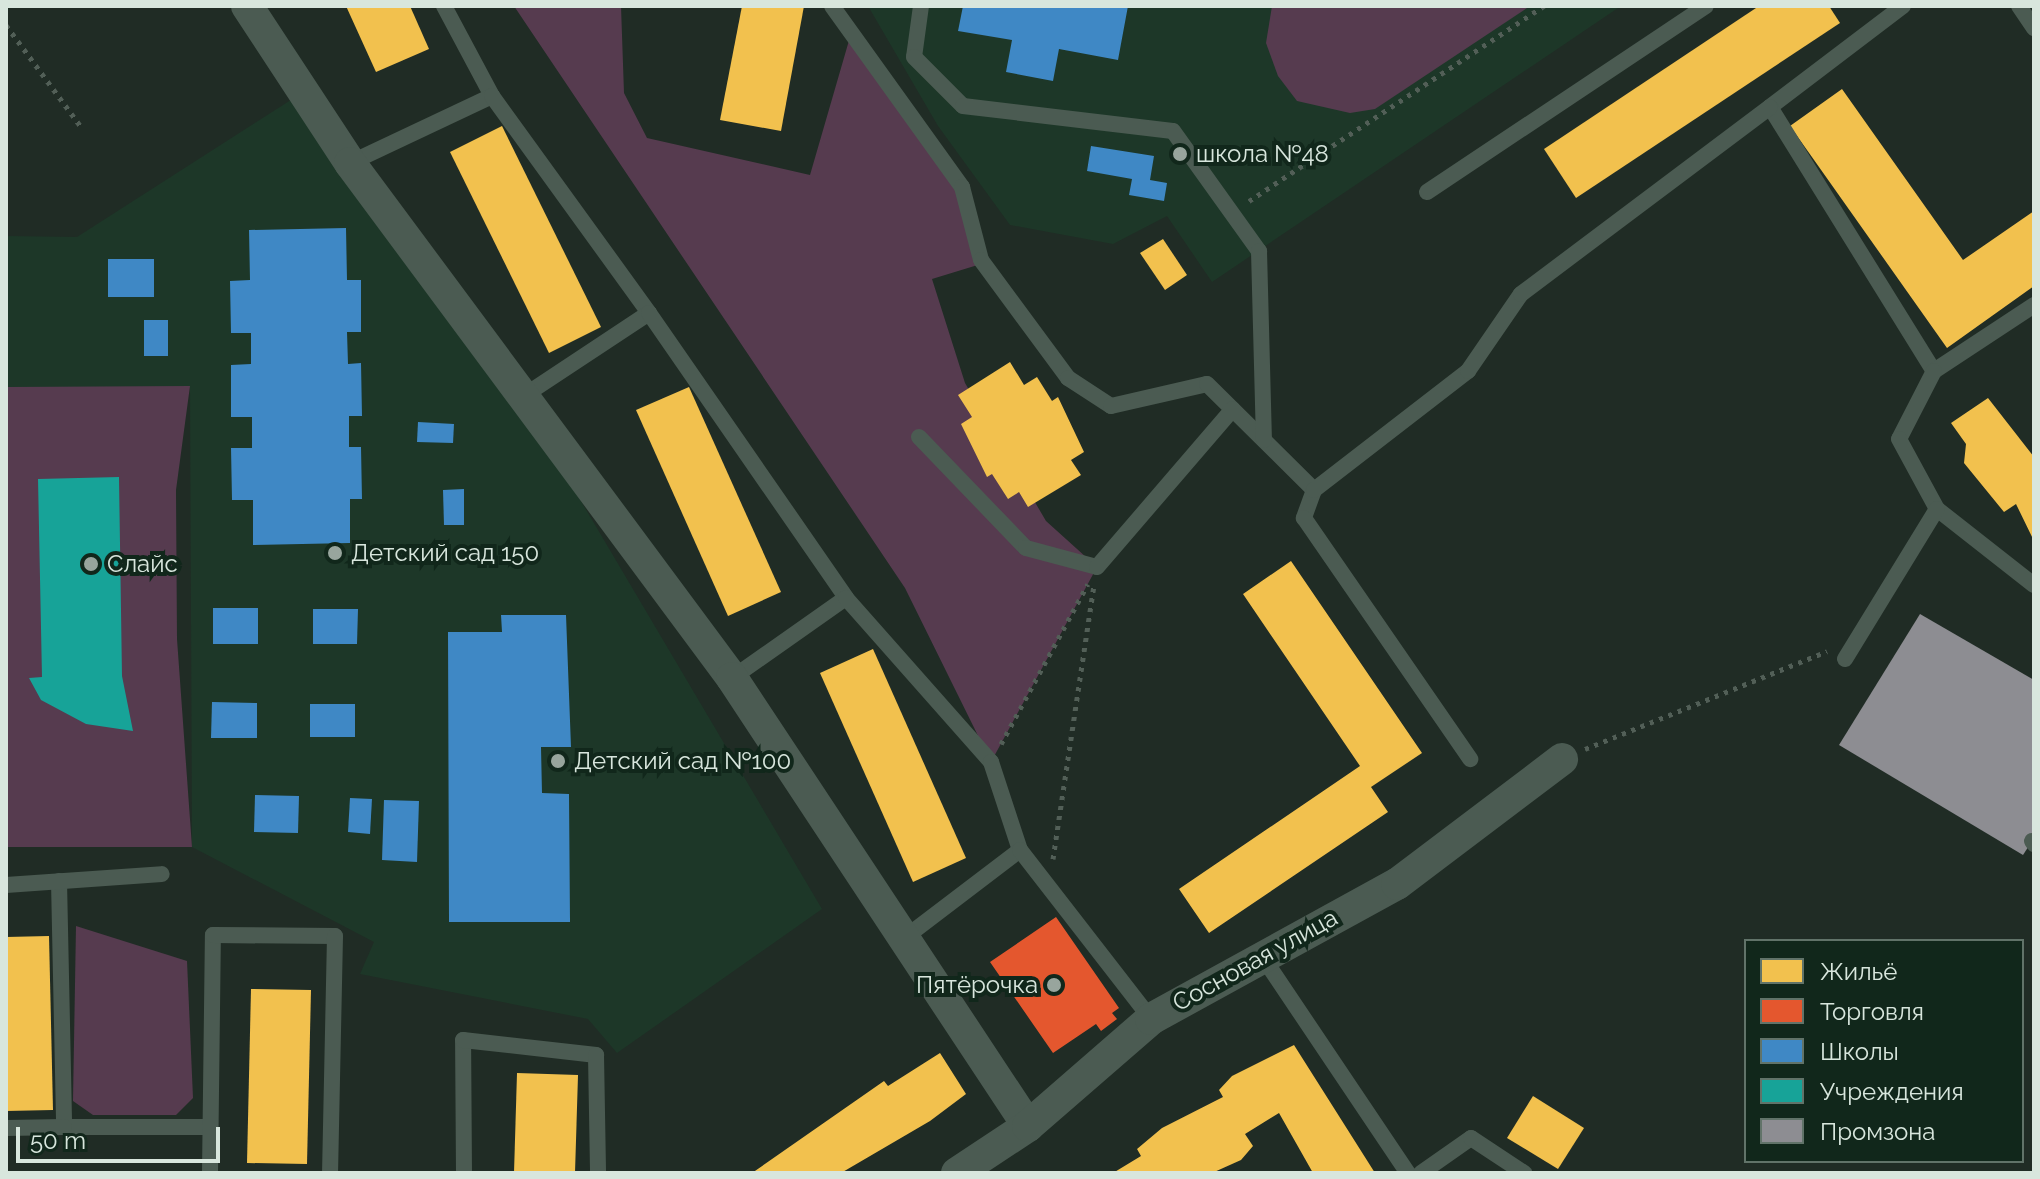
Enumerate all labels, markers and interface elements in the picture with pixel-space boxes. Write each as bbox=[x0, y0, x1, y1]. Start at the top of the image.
place label: школа №48 bbox=[1196, 140, 1329, 168]
marker: школа №48 bbox=[1171, 145, 1189, 163]
place label: Детский сад 150 bbox=[351, 539, 539, 567]
marker: Детский сад 150 bbox=[326, 544, 344, 562]
place label: Слайс bbox=[107, 550, 178, 578]
marker: Слайс bbox=[82, 555, 100, 573]
place label: Детский сад №100 bbox=[574, 747, 791, 775]
marker: Детский сад №100 bbox=[549, 752, 567, 770]
street label: Сосновая улица bbox=[1167, 903, 1343, 1017]
legend bbox=[1744, 939, 2024, 1163]
text: Жильё bbox=[1820, 957, 1897, 986]
place label: Пятёрочка bbox=[916, 971, 1038, 999]
marker: Пятёрочка bbox=[1045, 976, 1063, 994]
text: Торговля bbox=[1820, 997, 1924, 1026]
text: Школы bbox=[1820, 1037, 1899, 1066]
text: Учреждения bbox=[1820, 1077, 1964, 1106]
scale bar bbox=[20, 1111, 224, 1161]
text: Промзона bbox=[1820, 1117, 1935, 1146]
text: 50 m bbox=[30, 1126, 86, 1155]

